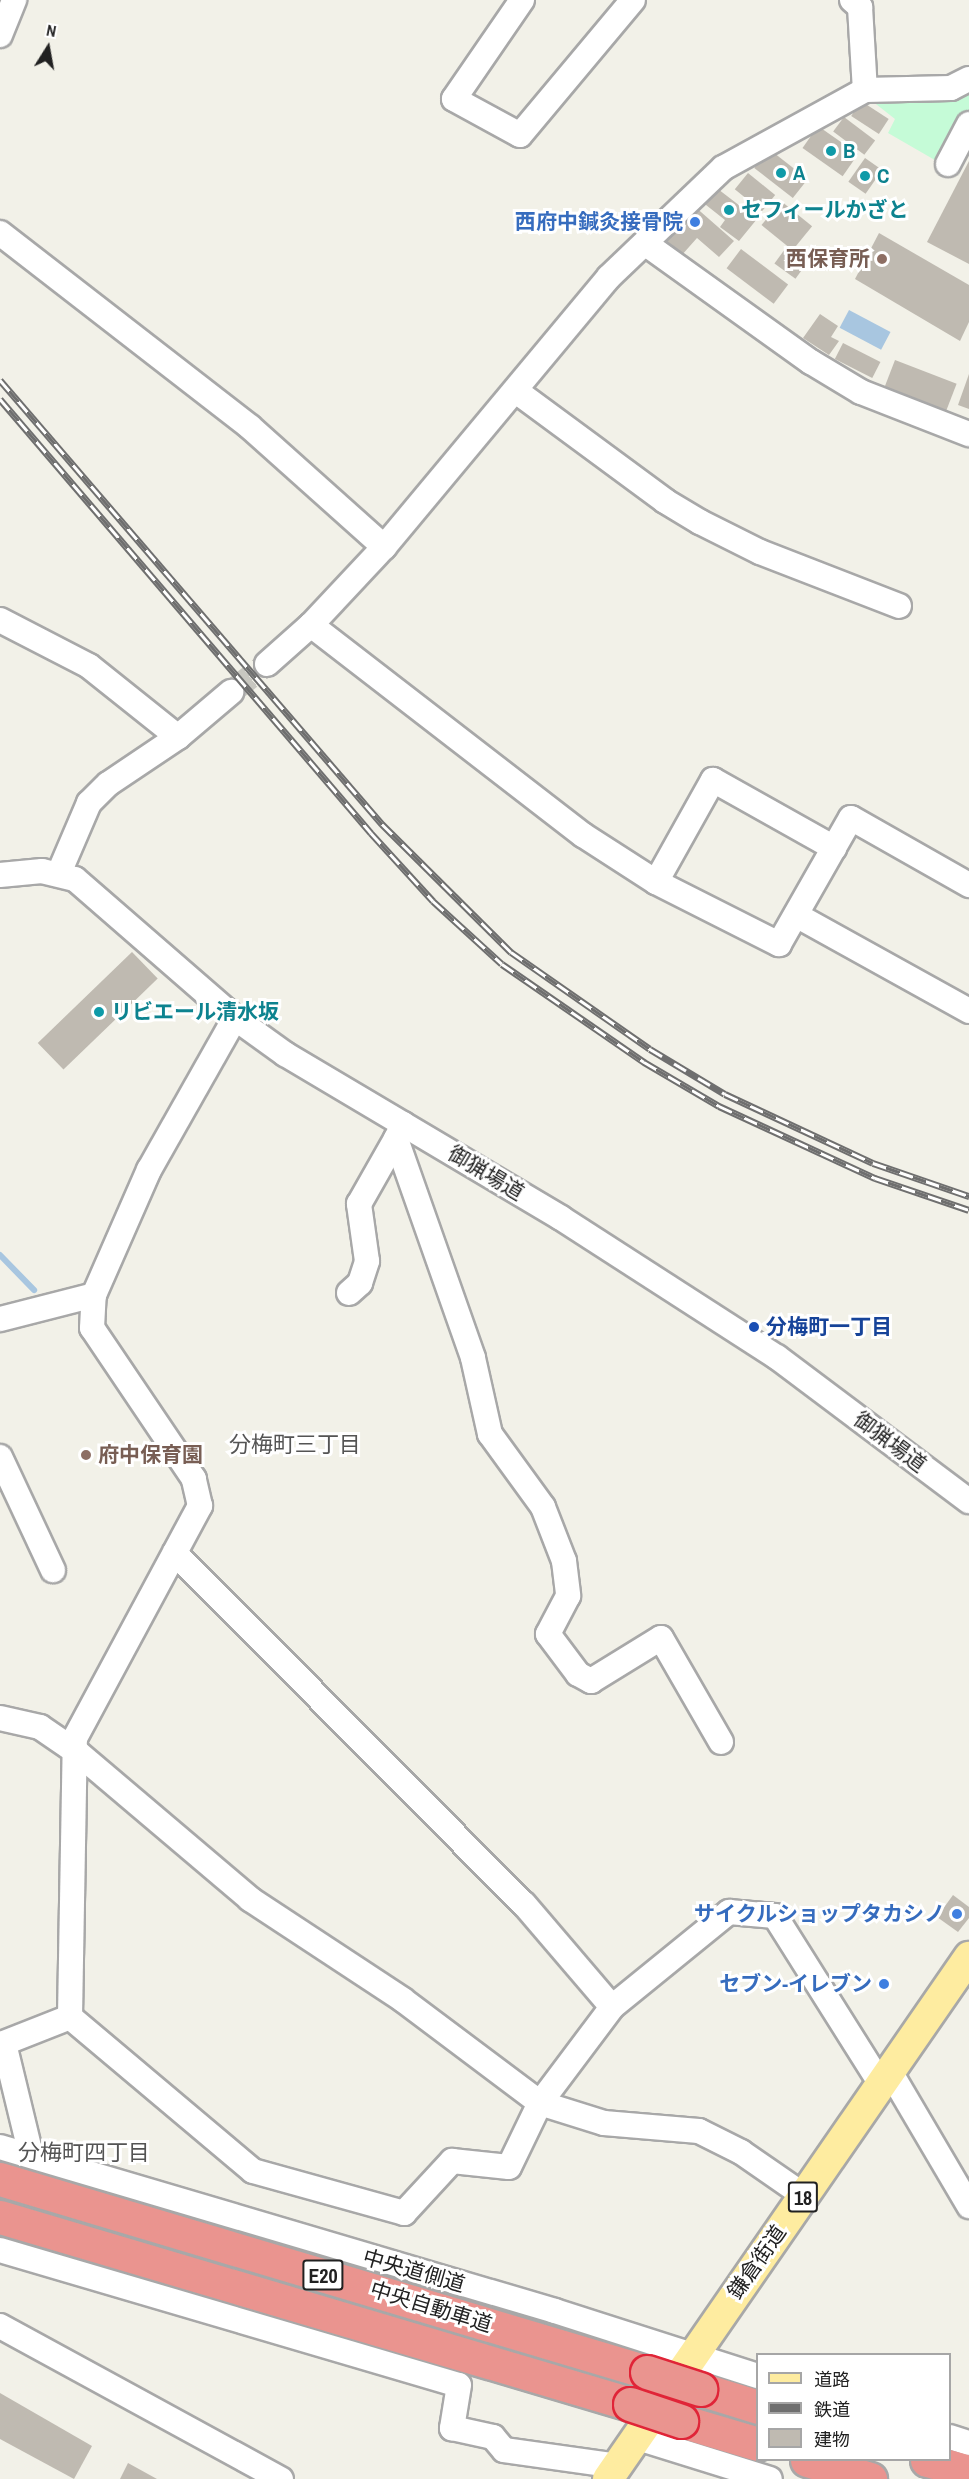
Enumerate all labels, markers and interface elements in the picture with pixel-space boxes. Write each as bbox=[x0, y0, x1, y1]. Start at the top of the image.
north arrow bbox=[18, 18, 78, 78]
text: N bbox=[45, 19, 58, 42]
place label: B bbox=[843, 138, 855, 164]
marker: B bbox=[824, 144, 838, 158]
place label: A bbox=[793, 160, 805, 186]
place label: C bbox=[877, 163, 889, 189]
marker: A bbox=[774, 166, 788, 180]
marker: C bbox=[858, 169, 872, 183]
place label: セフィールかざと bbox=[741, 197, 909, 223]
marker: セフィールかざと bbox=[722, 203, 736, 217]
place label: 西府中鍼灸接骨院 bbox=[515, 209, 683, 235]
marker: 西府中鍼灸接骨院 bbox=[688, 215, 702, 229]
place label: 西保育所 bbox=[786, 246, 870, 272]
marker: 西保育所 bbox=[875, 252, 889, 266]
place label: リビエール清水坂 bbox=[111, 999, 279, 1025]
marker: リビエール清水坂 bbox=[92, 1005, 106, 1019]
street label: 御猟場道 bbox=[444, 1141, 528, 1205]
place label: 分梅町一丁目 bbox=[766, 1314, 892, 1340]
marker: 分梅町一丁目 bbox=[747, 1320, 761, 1334]
street label: 御猟場道 bbox=[849, 1407, 931, 1477]
district label: 分梅町三丁目 bbox=[229, 1432, 361, 1458]
place label: 府中保育園 bbox=[98, 1442, 203, 1468]
marker: 府中保育園 bbox=[79, 1448, 93, 1462]
place label: サイクルショップタカシノ bbox=[693, 1901, 945, 1927]
marker: サイクルショップタカシノ bbox=[950, 1907, 964, 1921]
place label: セブン-イレブン bbox=[719, 1971, 872, 1997]
marker: セブン-イレブン bbox=[877, 1977, 891, 1991]
district label: 分梅町四丁目 bbox=[18, 2140, 150, 2166]
road number: 18 bbox=[786, 2180, 820, 2214]
street label: 鎌倉街道 bbox=[723, 2220, 791, 2304]
street label: 中央道側道 bbox=[360, 2244, 468, 2298]
road number: E20 bbox=[302, 2258, 344, 2292]
street label: 中央自動車道 bbox=[367, 2277, 495, 2337]
legend bbox=[756, 2353, 951, 2461]
text: 道路 bbox=[814, 2367, 850, 2392]
text: 鉄道 bbox=[814, 2397, 850, 2422]
text: 建物 bbox=[814, 2427, 850, 2452]

